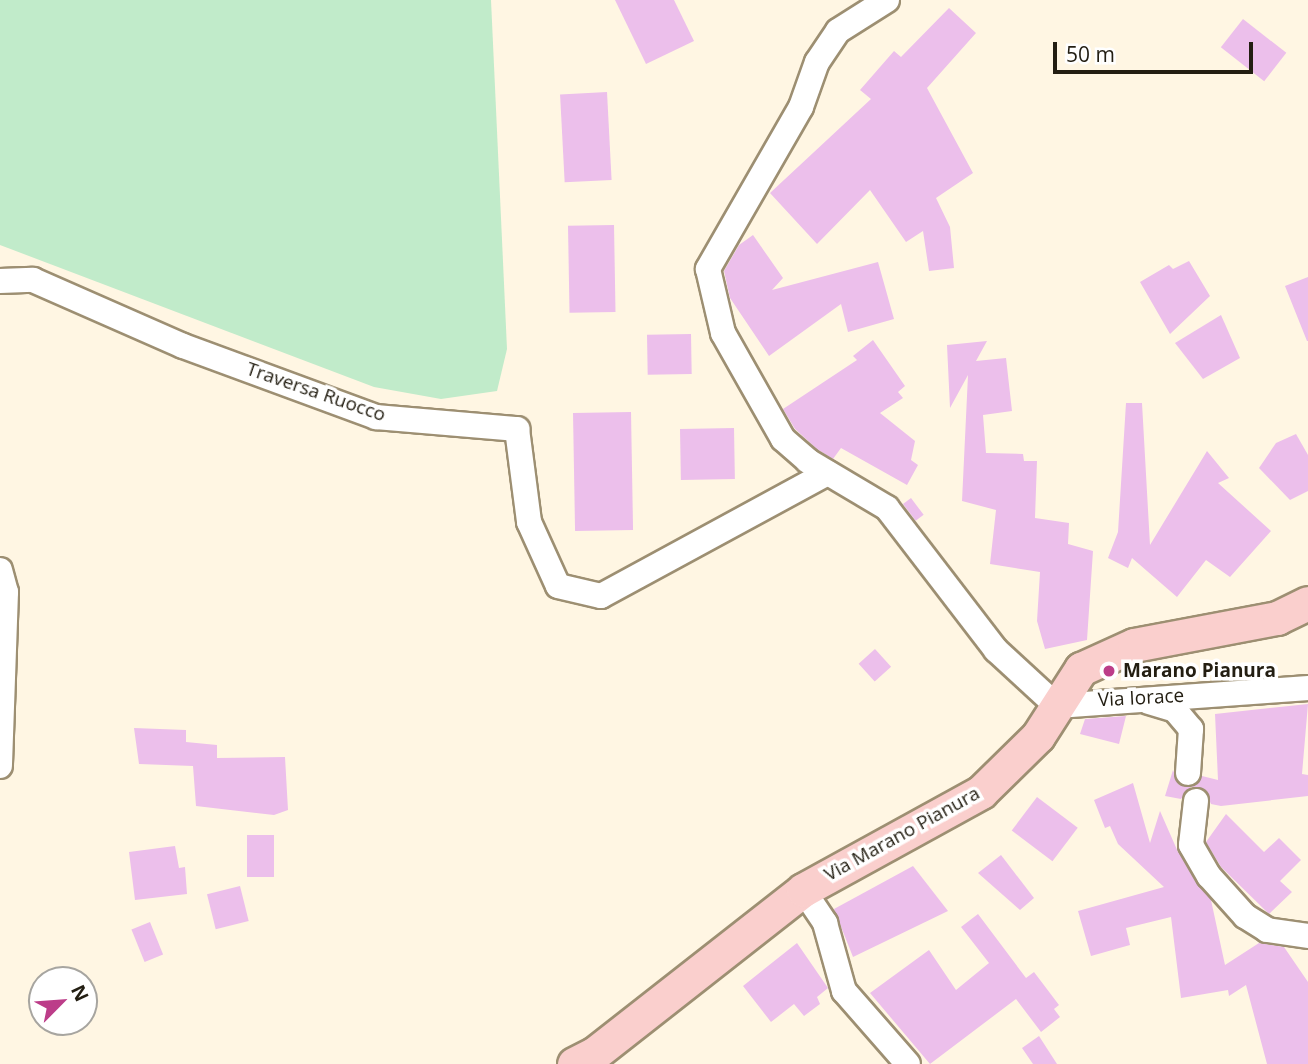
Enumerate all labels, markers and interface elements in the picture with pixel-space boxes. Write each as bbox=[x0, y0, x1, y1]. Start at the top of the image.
scale bar bbox=[1056, 28, 1256, 72]
text: 50 m bbox=[1066, 40, 1115, 68]
street label: Traversa Ruocco bbox=[243, 358, 389, 426]
place label: Marano Pianura bbox=[1123, 660, 1276, 682]
marker: Marano Pianura bbox=[1101, 663, 1117, 679]
street label: Via Iorace bbox=[1097, 684, 1185, 712]
street label: Via Marano Pianura bbox=[820, 782, 984, 886]
north arrow bbox=[28, 966, 98, 1036]
text: N bbox=[65, 980, 95, 1005]

